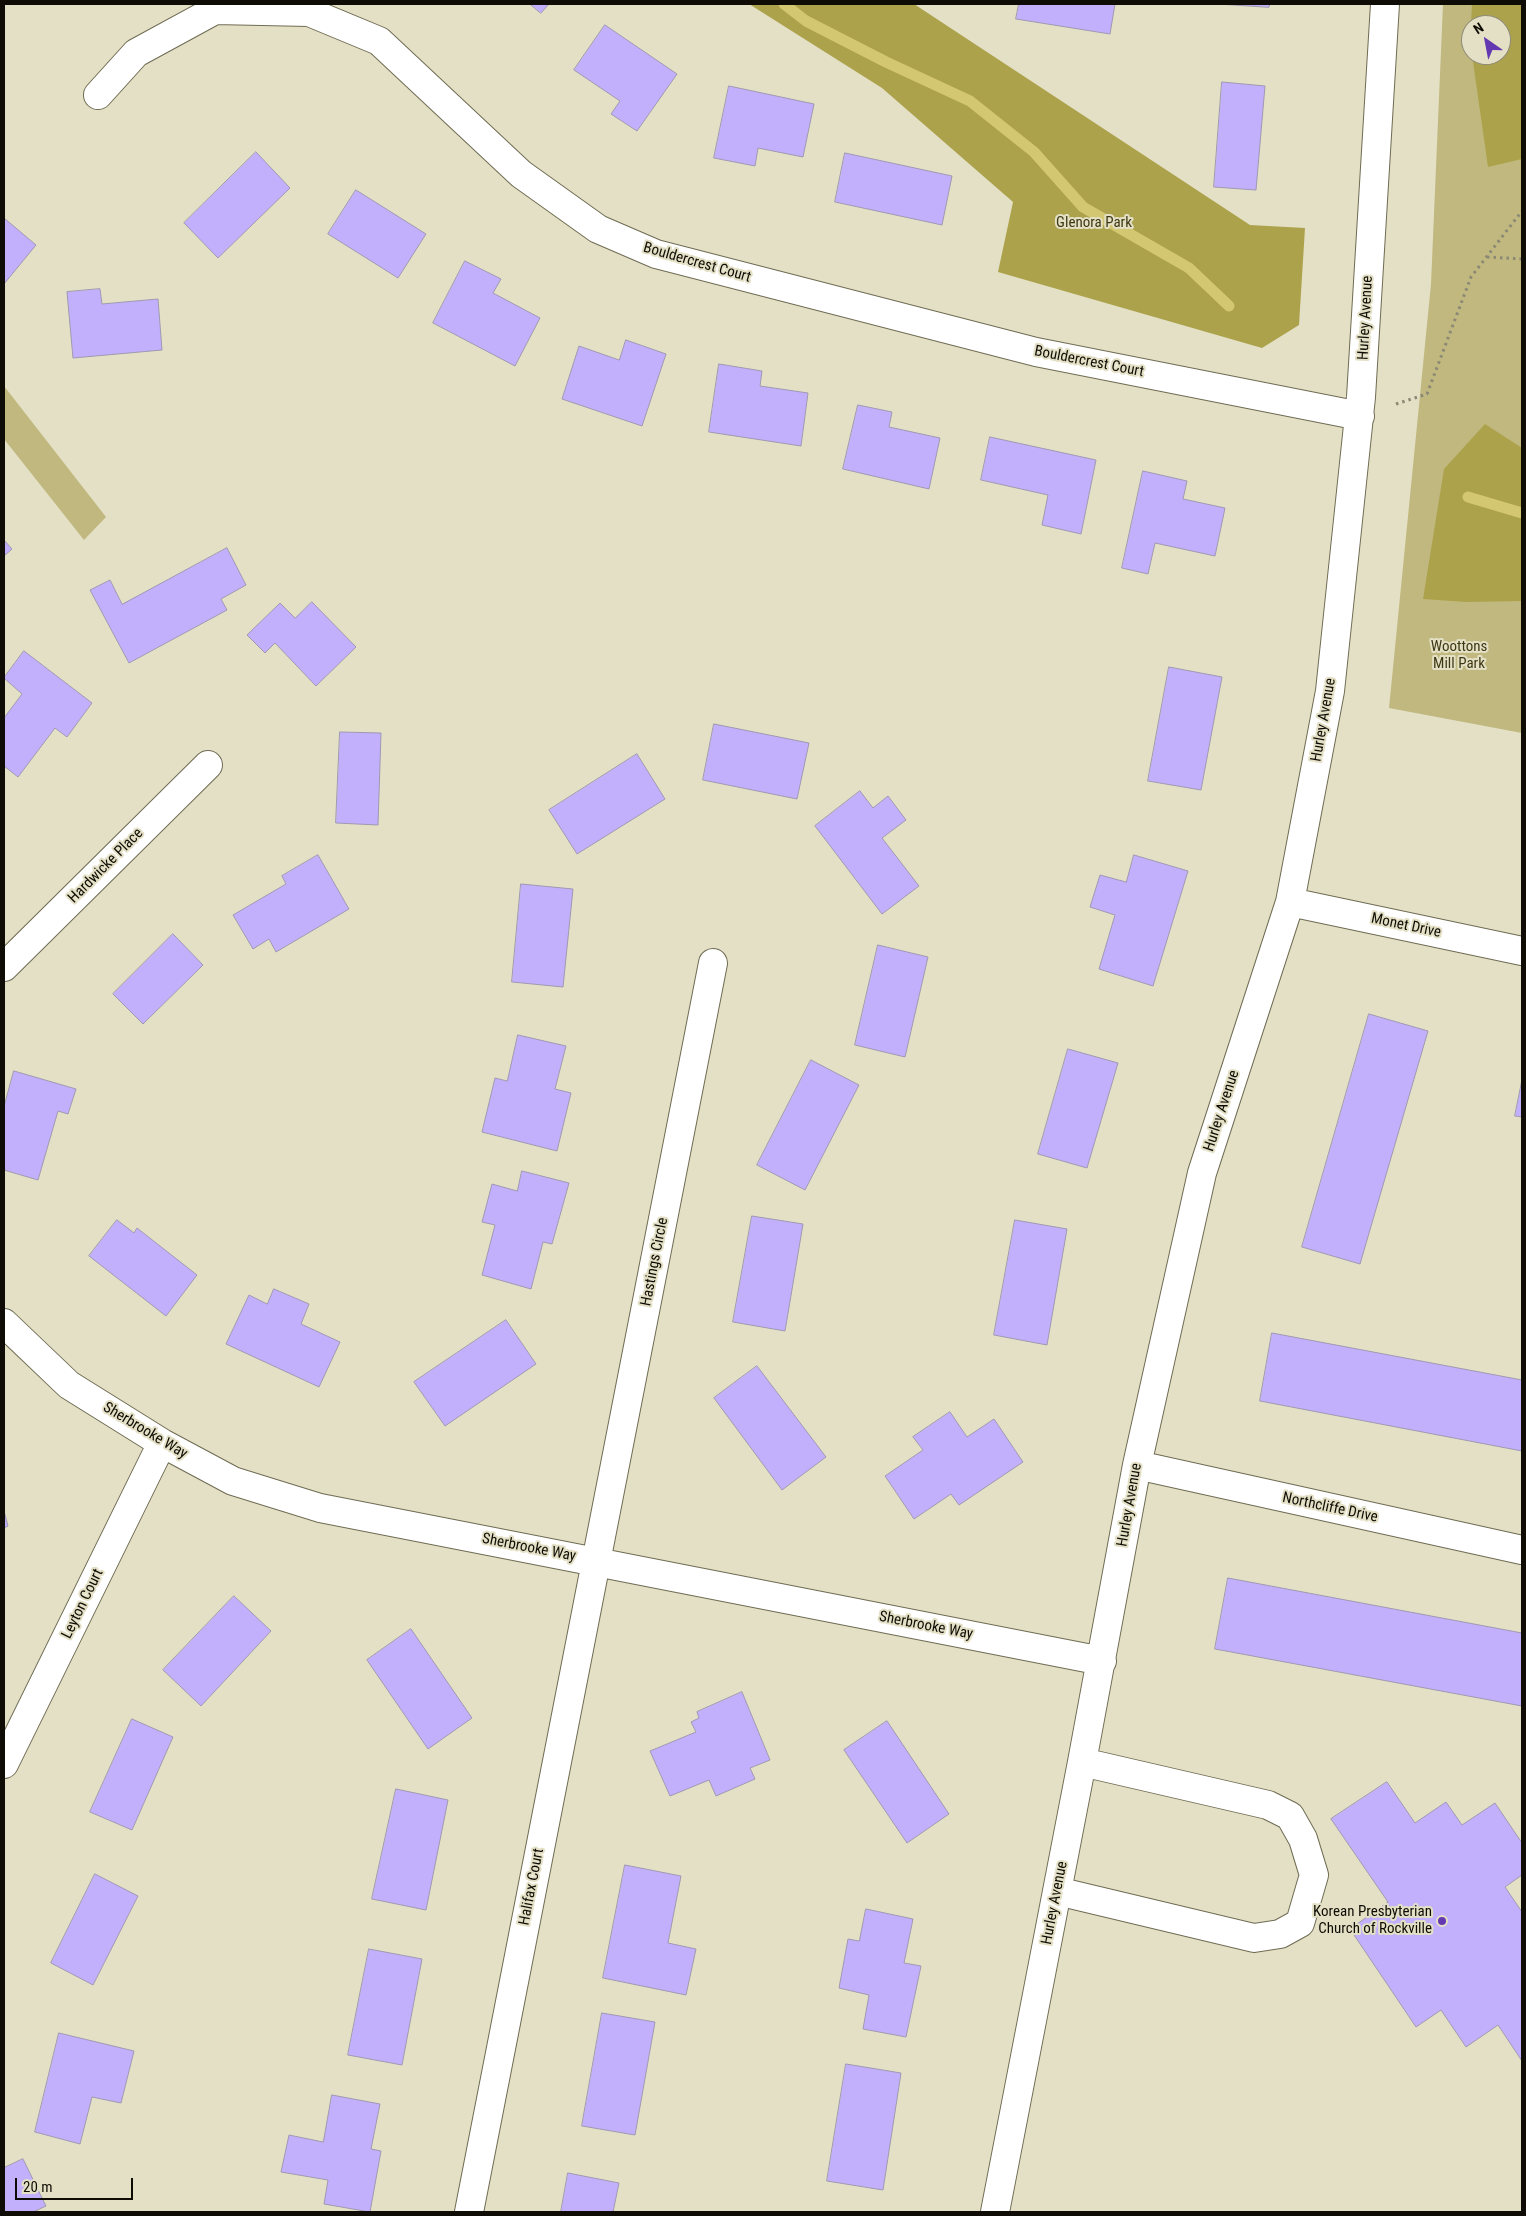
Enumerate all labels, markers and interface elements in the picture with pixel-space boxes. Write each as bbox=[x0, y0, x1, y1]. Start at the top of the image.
north arrow bbox=[1461, 15, 1511, 65]
text: N bbox=[1470, 19, 1486, 37]
park label: Glenora Park bbox=[1056, 214, 1132, 232]
street label: Bouldercrest Court bbox=[641, 239, 753, 287]
street label: Hurley Avenue bbox=[1355, 275, 1377, 361]
street label: Bouldercrest Court bbox=[1033, 343, 1145, 381]
park label: Woottons Mill Park bbox=[1431, 638, 1487, 673]
street label: Hurley Avenue bbox=[1308, 677, 1340, 763]
street label: Hardwicke Place bbox=[65, 825, 147, 907]
street label: Monet Drive bbox=[1369, 910, 1443, 942]
street label: Hurley Avenue bbox=[1200, 1068, 1244, 1154]
street label: Hastings Circle bbox=[638, 1216, 672, 1308]
street label: Sherbrooke Way bbox=[100, 1399, 190, 1463]
street label: Hurley Avenue bbox=[1114, 1462, 1146, 1548]
street label: Northcliffe Drive bbox=[1281, 1489, 1379, 1527]
street label: Sherbrooke Way bbox=[481, 1530, 577, 1566]
street label: Leyton Court bbox=[58, 1566, 108, 1642]
street label: Sherbrooke Way bbox=[878, 1608, 974, 1644]
street label: Halifax Court bbox=[516, 1847, 548, 1927]
street label: Hurley Avenue bbox=[1038, 1860, 1072, 1946]
place label: Korean Presbyterian Church of Rockville bbox=[1313, 1903, 1432, 1938]
marker: Korean Presbyterian Church of Rockville bbox=[1436, 1915, 1448, 1927]
scale bar bbox=[18, 2168, 135, 2200]
text: 20 m bbox=[23, 2178, 53, 2196]

